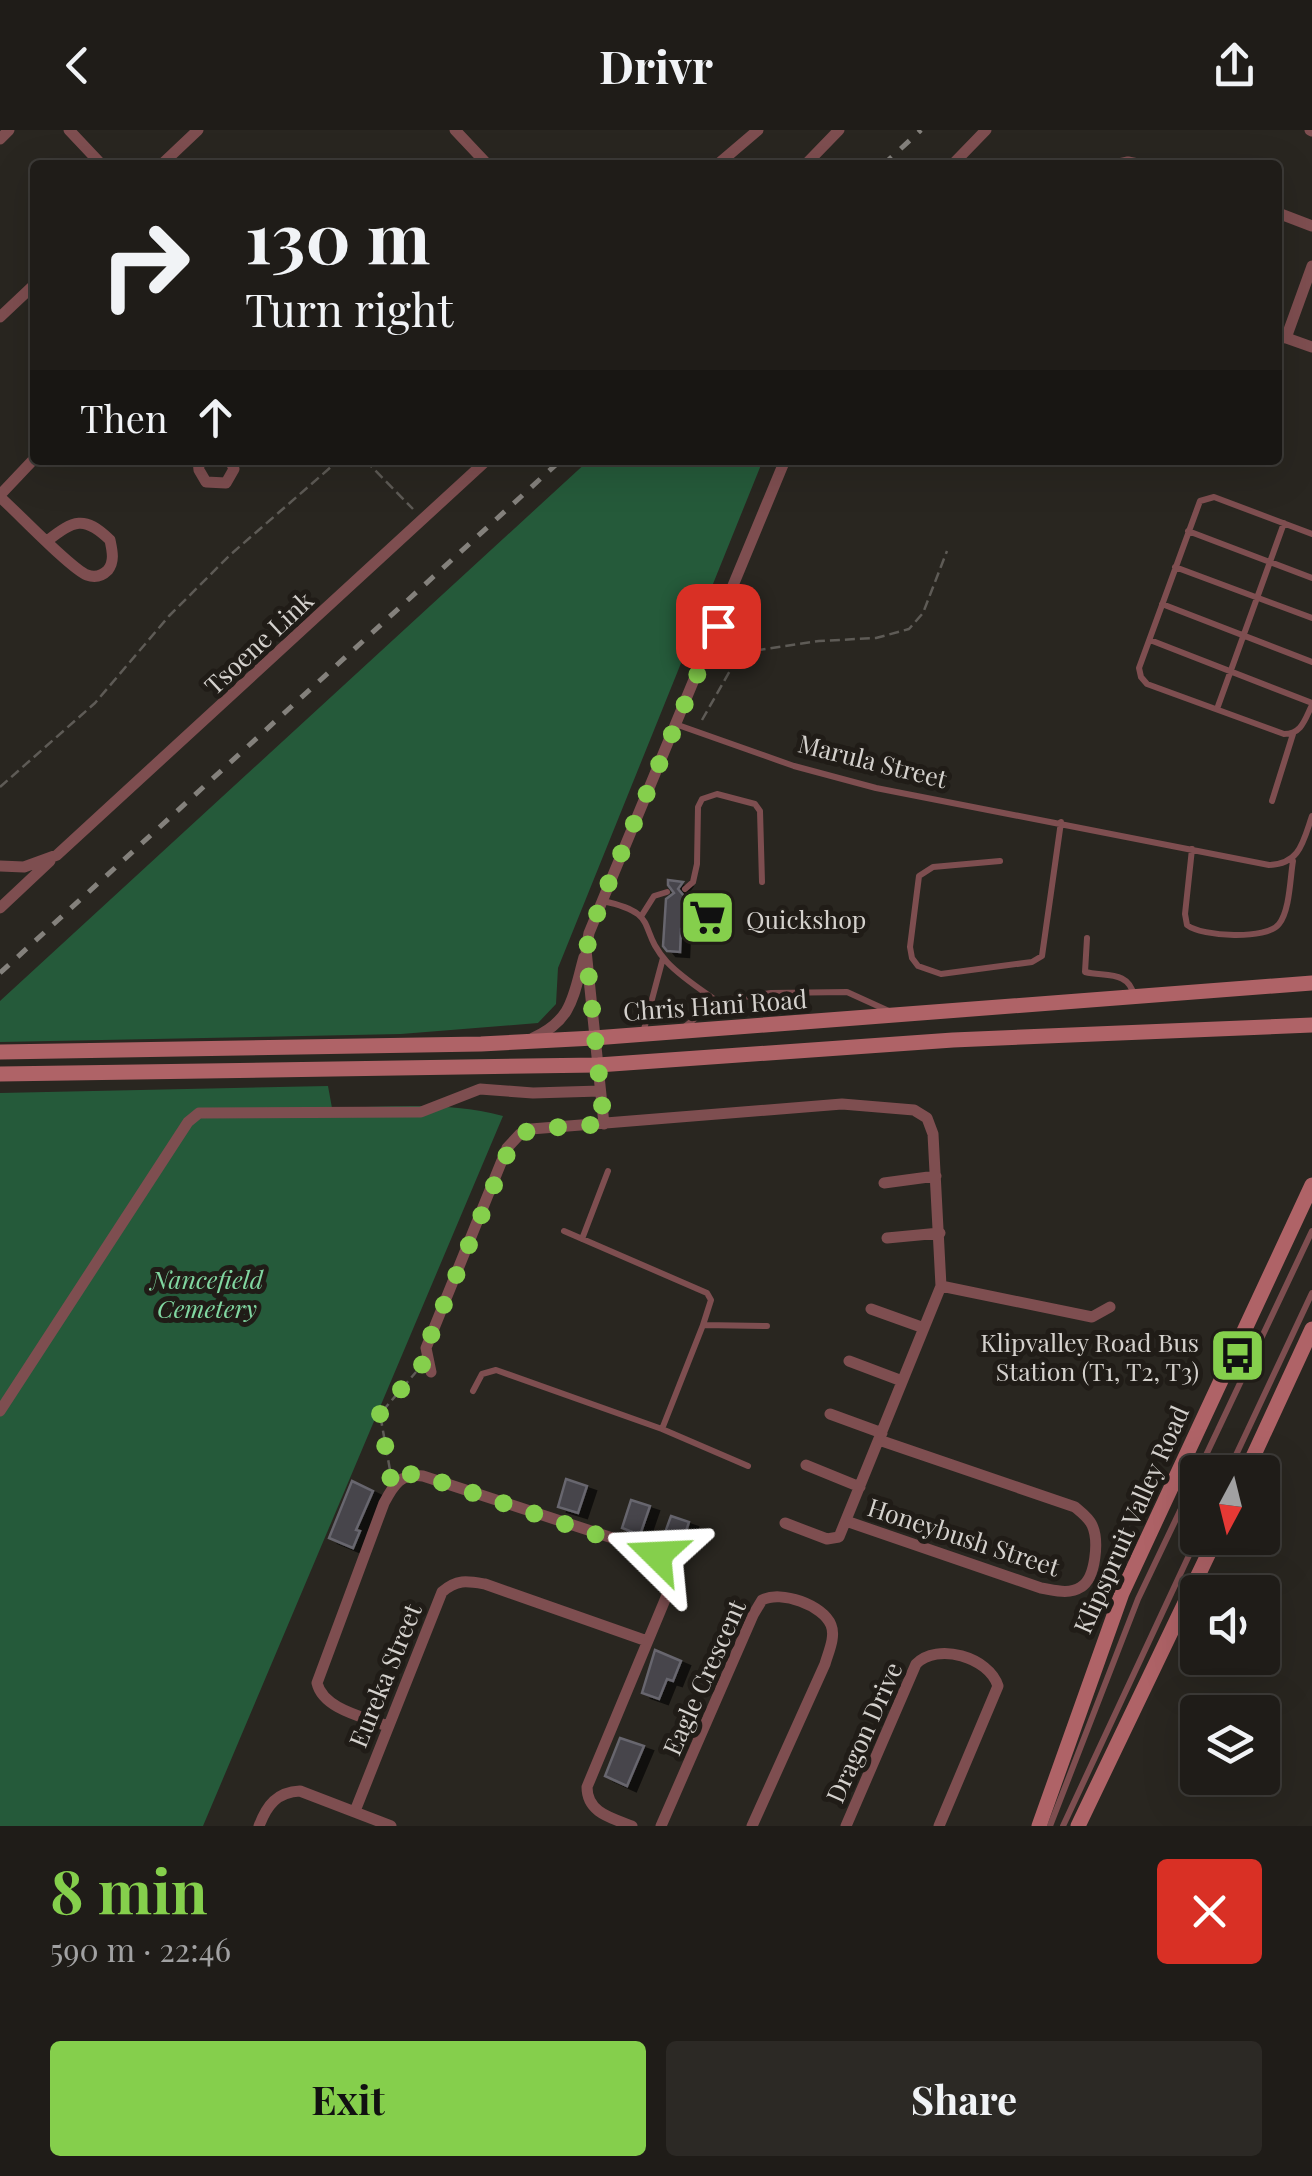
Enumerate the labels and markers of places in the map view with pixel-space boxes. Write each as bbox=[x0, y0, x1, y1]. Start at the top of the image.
pin bbox=[676, 584, 761, 669]
supermarket icon: Quickshop bbox=[677, 888, 737, 948]
place label: Quickshop bbox=[746, 902, 866, 935]
place label: Klipvalley Road Bus Station (T1, T2, T3) bbox=[980, 1325, 1199, 1387]
bus stop icon: Klipvalley Road Bus Station (T1, T2, T3) bbox=[1208, 1325, 1268, 1385]

